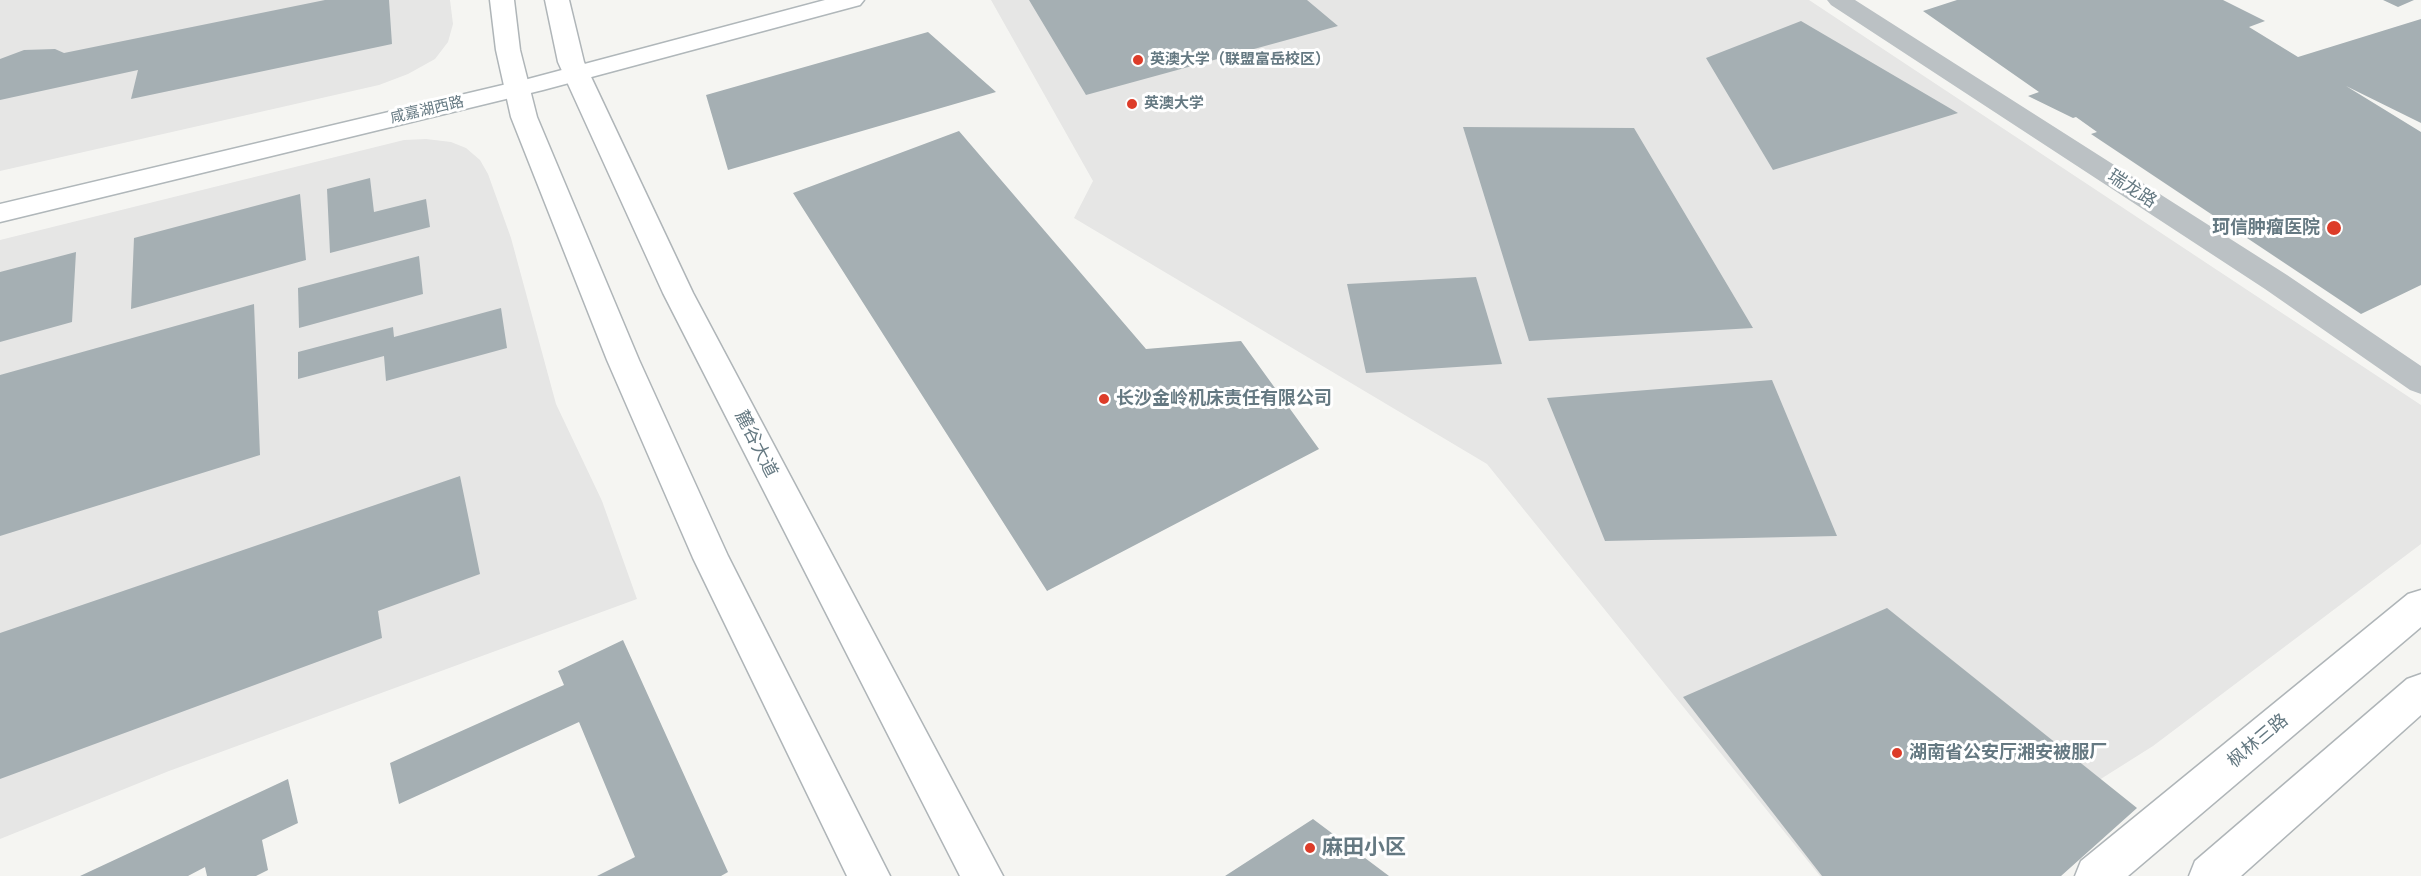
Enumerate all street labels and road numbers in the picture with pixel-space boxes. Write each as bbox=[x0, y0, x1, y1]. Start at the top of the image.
street label: 咸嘉湖西路 bbox=[388, 93, 466, 127]
street label: 瑞龙路 bbox=[2103, 165, 2161, 213]
street label: 麓谷大道 bbox=[730, 407, 782, 481]
street label: 枫林三路 bbox=[2223, 710, 2293, 772]

